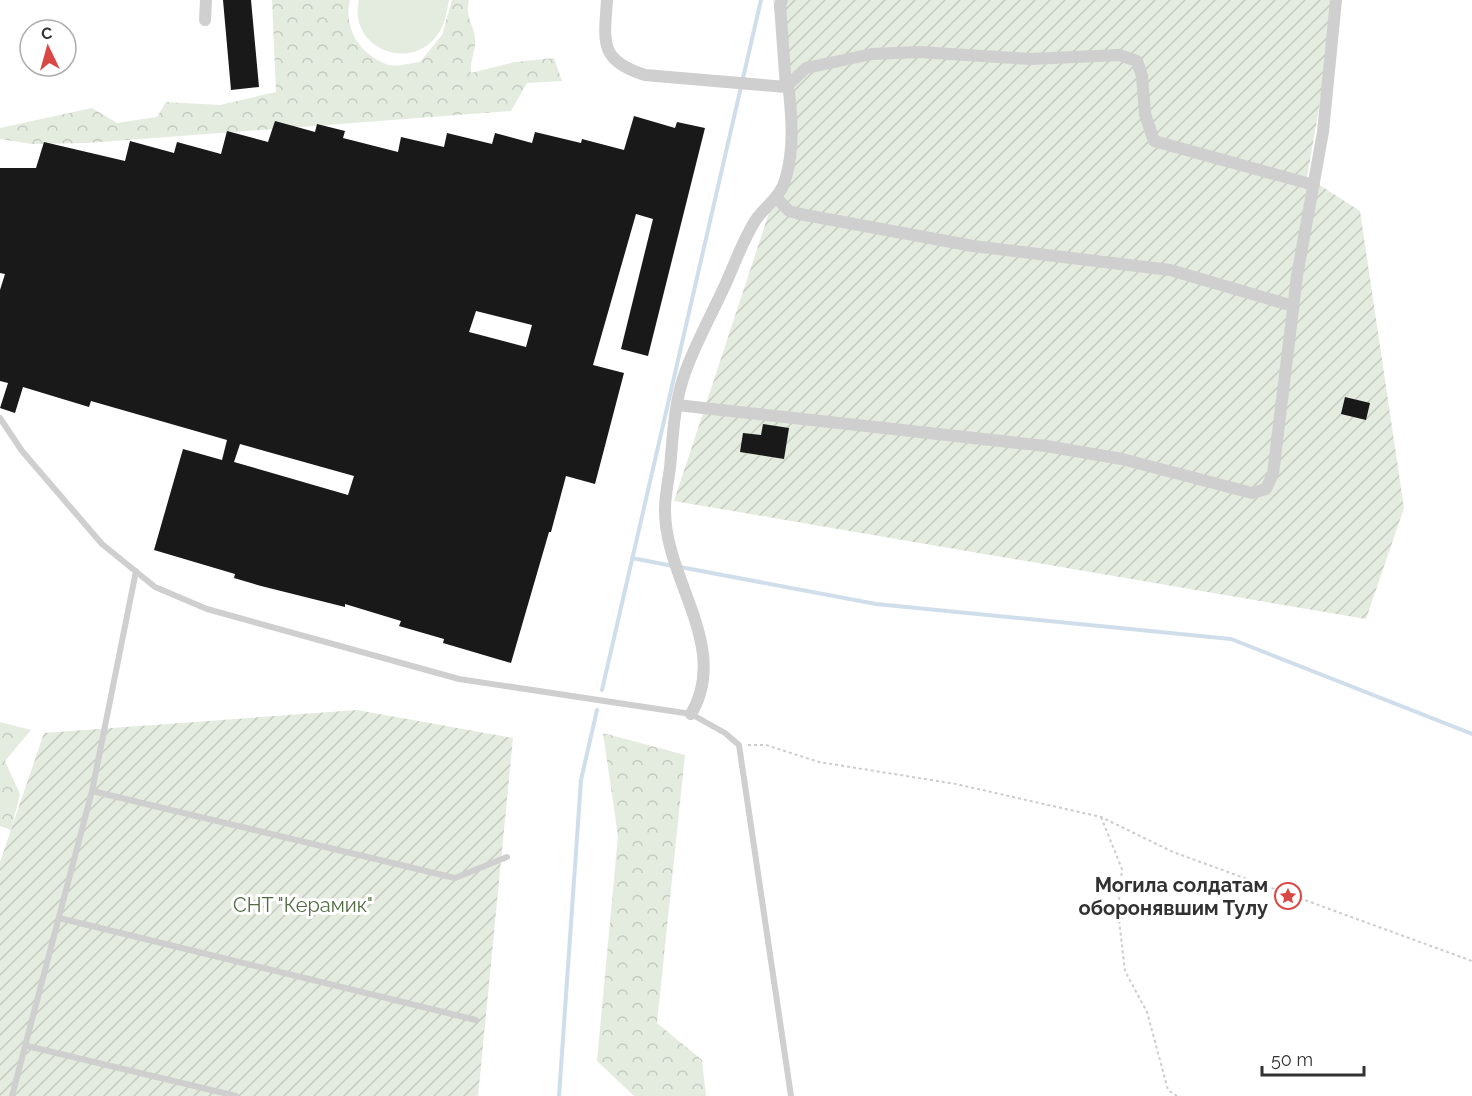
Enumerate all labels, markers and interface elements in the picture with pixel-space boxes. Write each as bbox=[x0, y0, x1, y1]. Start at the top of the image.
north arrow bbox=[18, 18, 78, 78]
text: С bbox=[40, 24, 53, 43]
place label: Могила солдатам оборонявшим Тулу bbox=[1078, 873, 1268, 920]
place icon: Могила солдатам оборонявшим Тулу bbox=[1273, 881, 1303, 911]
park label: СНТ "Керамик" bbox=[233, 893, 373, 917]
scale bar bbox=[1262, 1039, 1364, 1077]
text: 50 m bbox=[1271, 1049, 1313, 1070]

